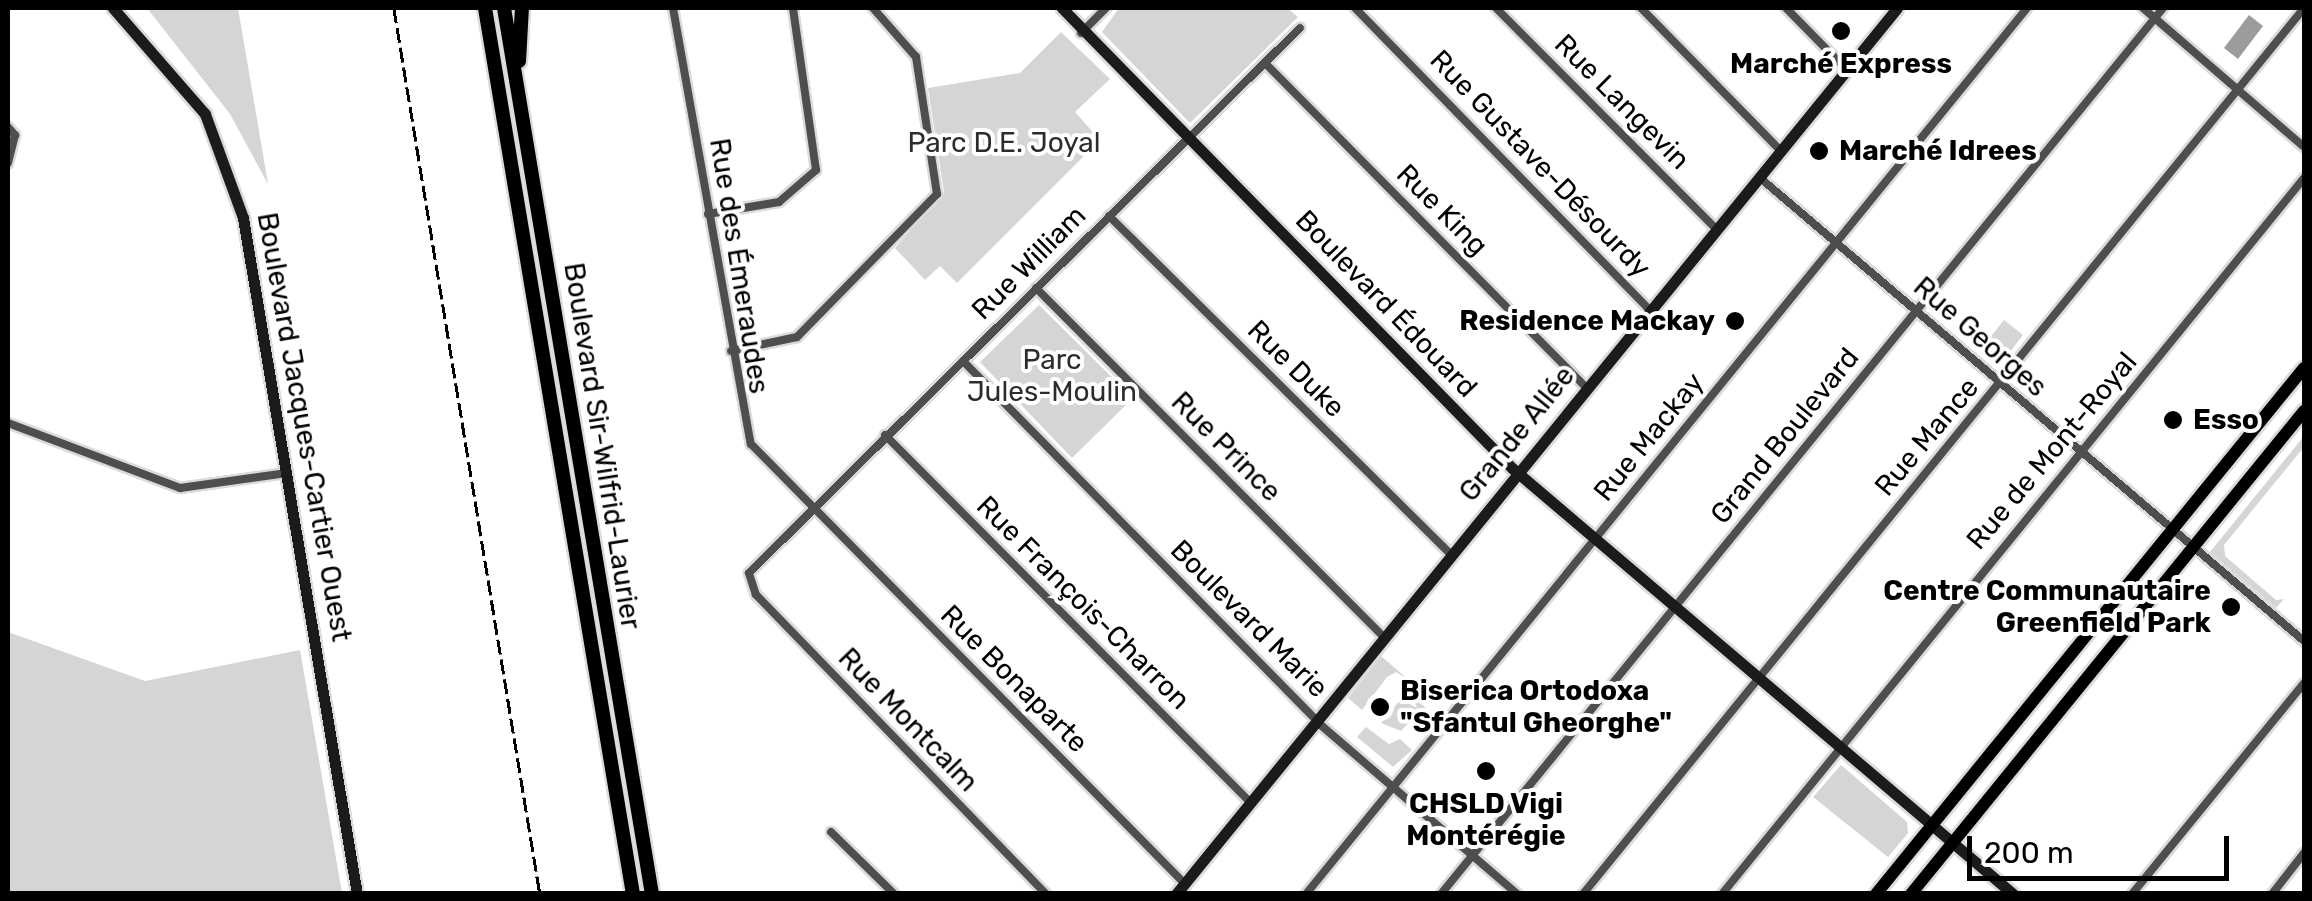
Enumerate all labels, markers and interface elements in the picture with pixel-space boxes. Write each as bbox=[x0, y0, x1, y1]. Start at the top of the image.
marker: Marché Express bbox=[1830, 20, 1852, 42]
street label: Rue Langevin bbox=[1548, 28, 1696, 176]
street label: Rue Gustave-Désourdy bbox=[1423, 43, 1657, 285]
place label: Marché Express bbox=[1730, 47, 1952, 81]
park label: Parc D.E. Joyal bbox=[908, 126, 1100, 160]
place label: Marché Idrees bbox=[1839, 134, 2037, 168]
street label: Rue des Émeraudes bbox=[702, 136, 776, 396]
marker: Marché Idrees bbox=[1808, 140, 1830, 162]
street label: Rue King bbox=[1389, 157, 1495, 263]
street label: Rue William bbox=[965, 199, 1093, 327]
street label: Boulevard Édouard bbox=[1288, 204, 1484, 404]
street label: Boulevard Jacques-Cartier Ouest bbox=[250, 210, 358, 644]
street label: Boulevard Sir-Wilfrid-Laurier bbox=[556, 260, 648, 632]
street label: Rue Georges bbox=[1906, 270, 2054, 404]
place label: Residence Mackay bbox=[1459, 304, 1715, 338]
marker: Residence Mackay bbox=[1724, 310, 1746, 332]
street label: Rue Duke bbox=[1241, 314, 1351, 424]
street label: Grand Boulevard bbox=[1704, 341, 1866, 531]
park label: Parc Jules-Moulin bbox=[967, 343, 1137, 409]
street label: Rue de Mont-Royal bbox=[1960, 346, 2144, 556]
street label: Grande Allée bbox=[1452, 359, 1582, 509]
street label: Rue Mackay bbox=[1587, 366, 1711, 508]
street label: Rue Mance bbox=[1868, 371, 1986, 503]
street label: Rue Prince bbox=[1164, 385, 1288, 509]
place label: Esso bbox=[2193, 403, 2259, 437]
marker: Esso bbox=[2162, 409, 2184, 431]
street label: Rue François-Charron bbox=[969, 489, 1197, 717]
street label: Boulevard Marie bbox=[1163, 533, 1335, 705]
place label: Centre Communautaire Greenfield Park bbox=[1883, 574, 2211, 640]
marker: Centre Communautaire Greenfield Park bbox=[2220, 596, 2242, 618]
street label: Rue Bonaparte bbox=[933, 598, 1095, 760]
street label: Rue Montcalm bbox=[831, 641, 985, 799]
place label: Biserica Ortodoxa "Sfantul Gheorghe" bbox=[1400, 674, 1672, 740]
marker: Biserica Ortodoxa "Sfantul Gheorghe" bbox=[1369, 696, 1391, 718]
marker: CHSLD Vigi Montérégie bbox=[1475, 760, 1497, 782]
place label: CHSLD Vigi Montérégie bbox=[1406, 787, 1566, 853]
scale bar bbox=[1972, 816, 2234, 878]
text: 200 m bbox=[1984, 835, 2074, 871]

